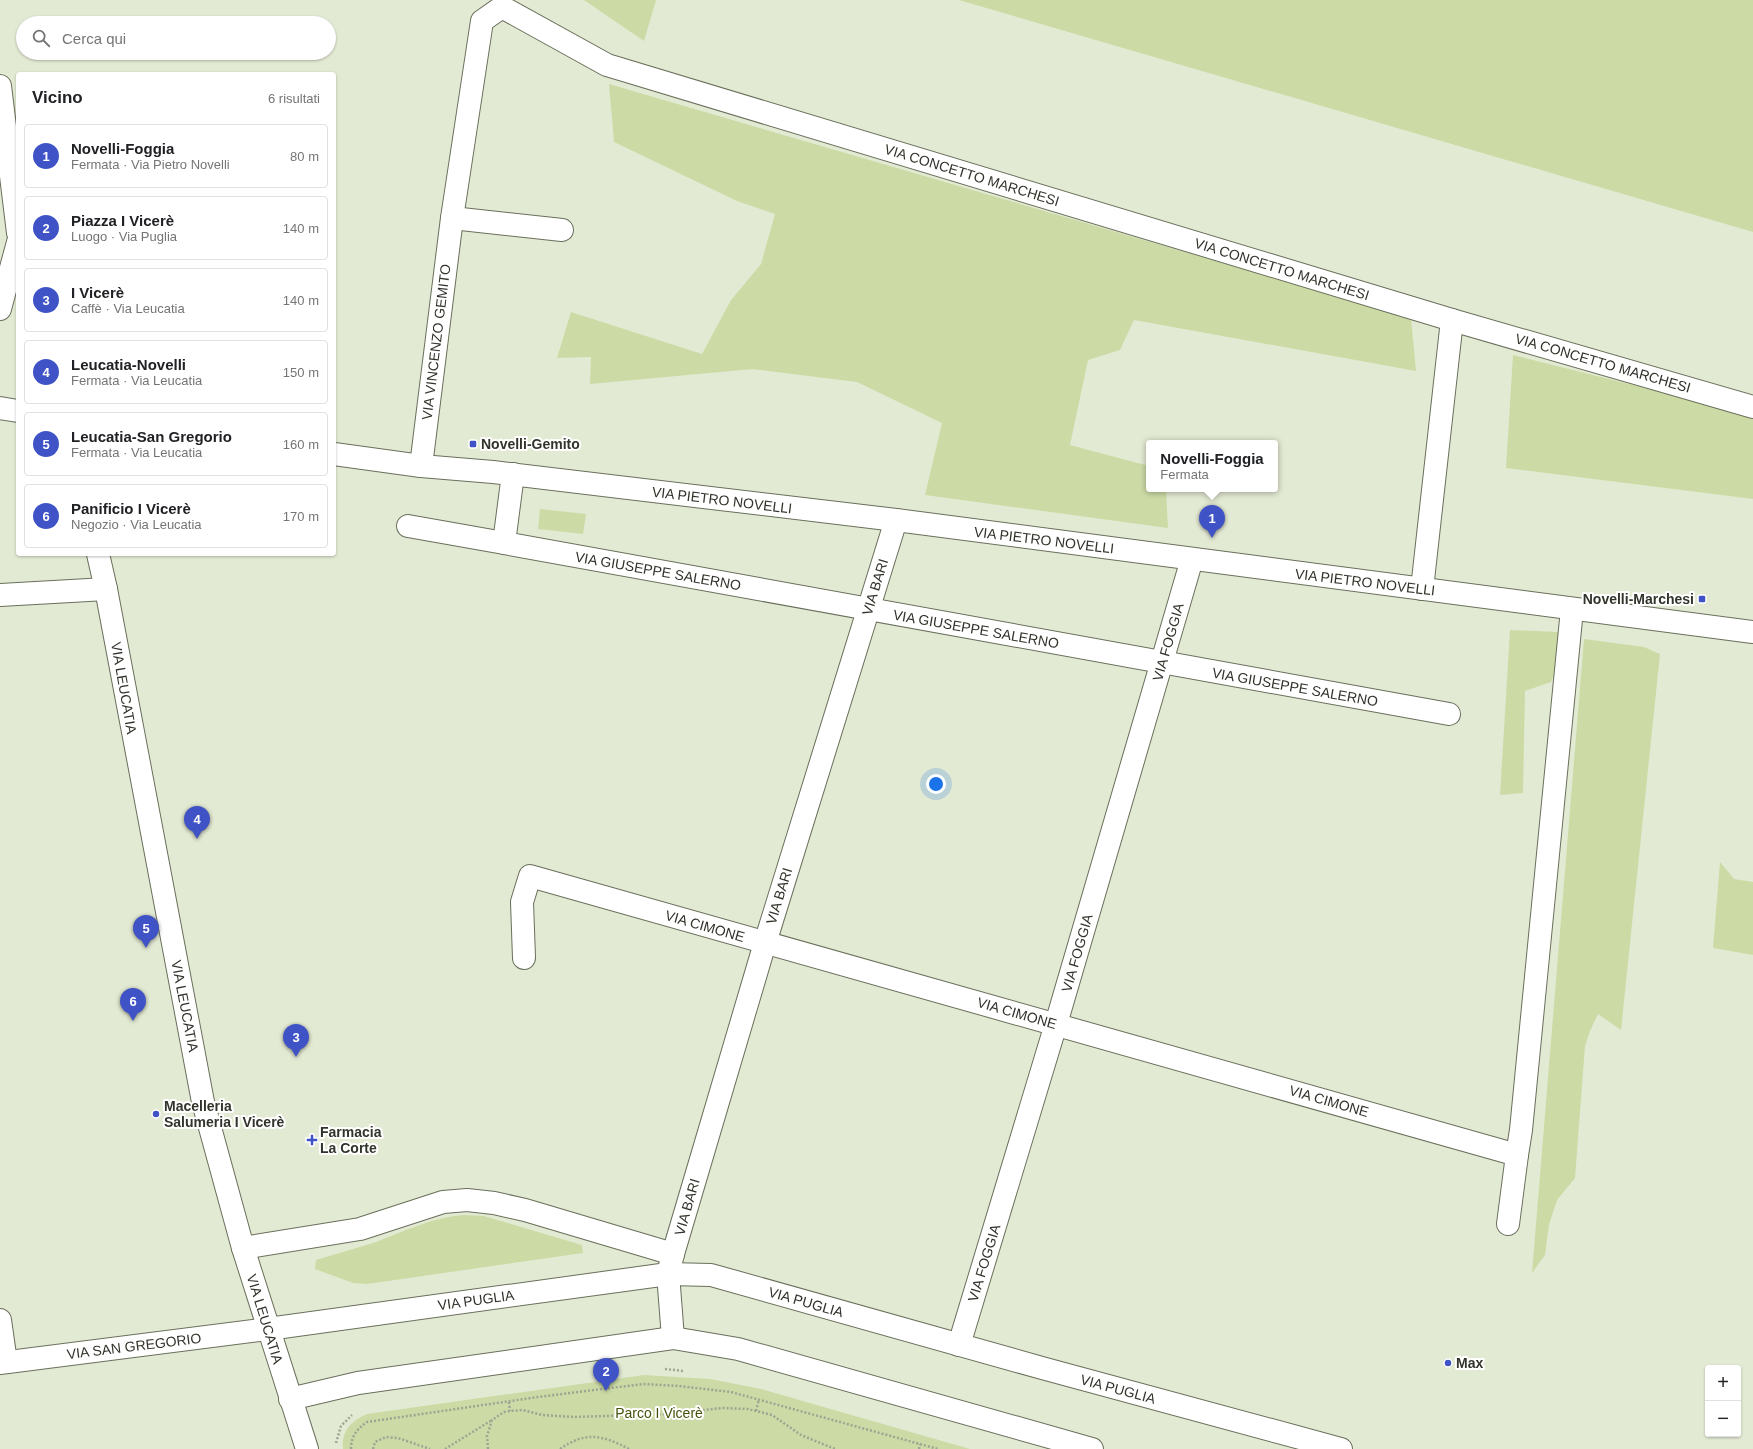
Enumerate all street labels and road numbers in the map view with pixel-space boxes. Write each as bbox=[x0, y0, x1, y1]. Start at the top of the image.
street label: VIA CONCETTO MARCHESI bbox=[883, 141, 1061, 209]
street label: VIA CONCETTO MARCHESI bbox=[1193, 235, 1371, 303]
street label: VIA VINCENZO GEMITO bbox=[418, 263, 454, 421]
street label: VIA CONCETTO MARCHESI bbox=[1513, 330, 1693, 396]
street label: VIA PIETRO NOVELLI bbox=[651, 483, 793, 517]
street label: VIA PIETRO NOVELLI bbox=[973, 523, 1115, 557]
street label: VIA GIUSEPPE SALERNO bbox=[574, 549, 742, 593]
street label: VIA BARI bbox=[859, 557, 891, 617]
street label: VIA PIETRO NOVELLI bbox=[1294, 565, 1436, 599]
street label: VIA FOGGIA bbox=[1149, 601, 1187, 683]
street label: VIA GIUSEPPE SALERNO bbox=[892, 607, 1060, 651]
street label: VIA LEUCATIA bbox=[108, 641, 140, 736]
street label: VIA GIUSEPPE SALERNO bbox=[1211, 665, 1379, 709]
street label: VIA BARI bbox=[763, 866, 795, 926]
street label: VIA CIMONE bbox=[664, 907, 746, 945]
street label: VIA FOGGIA bbox=[1058, 912, 1096, 994]
street label: VIA LEUCATIA bbox=[168, 959, 202, 1054]
street label: VIA CIMONE bbox=[976, 994, 1058, 1032]
street label: VIA CIMONE bbox=[1288, 1082, 1370, 1120]
street label: VIA BARI bbox=[671, 1177, 703, 1237]
street label: VIA FOGGIA bbox=[965, 1222, 1004, 1304]
street label: VIA LEUCATIA bbox=[244, 1272, 286, 1366]
street label: VIA PUGLIA bbox=[767, 1284, 846, 1320]
street label: VIA PUGLIA bbox=[437, 1287, 516, 1313]
street label: VIA SAN GREGORIO bbox=[66, 1330, 202, 1362]
street label: VIA PUGLIA bbox=[1079, 1371, 1158, 1407]

